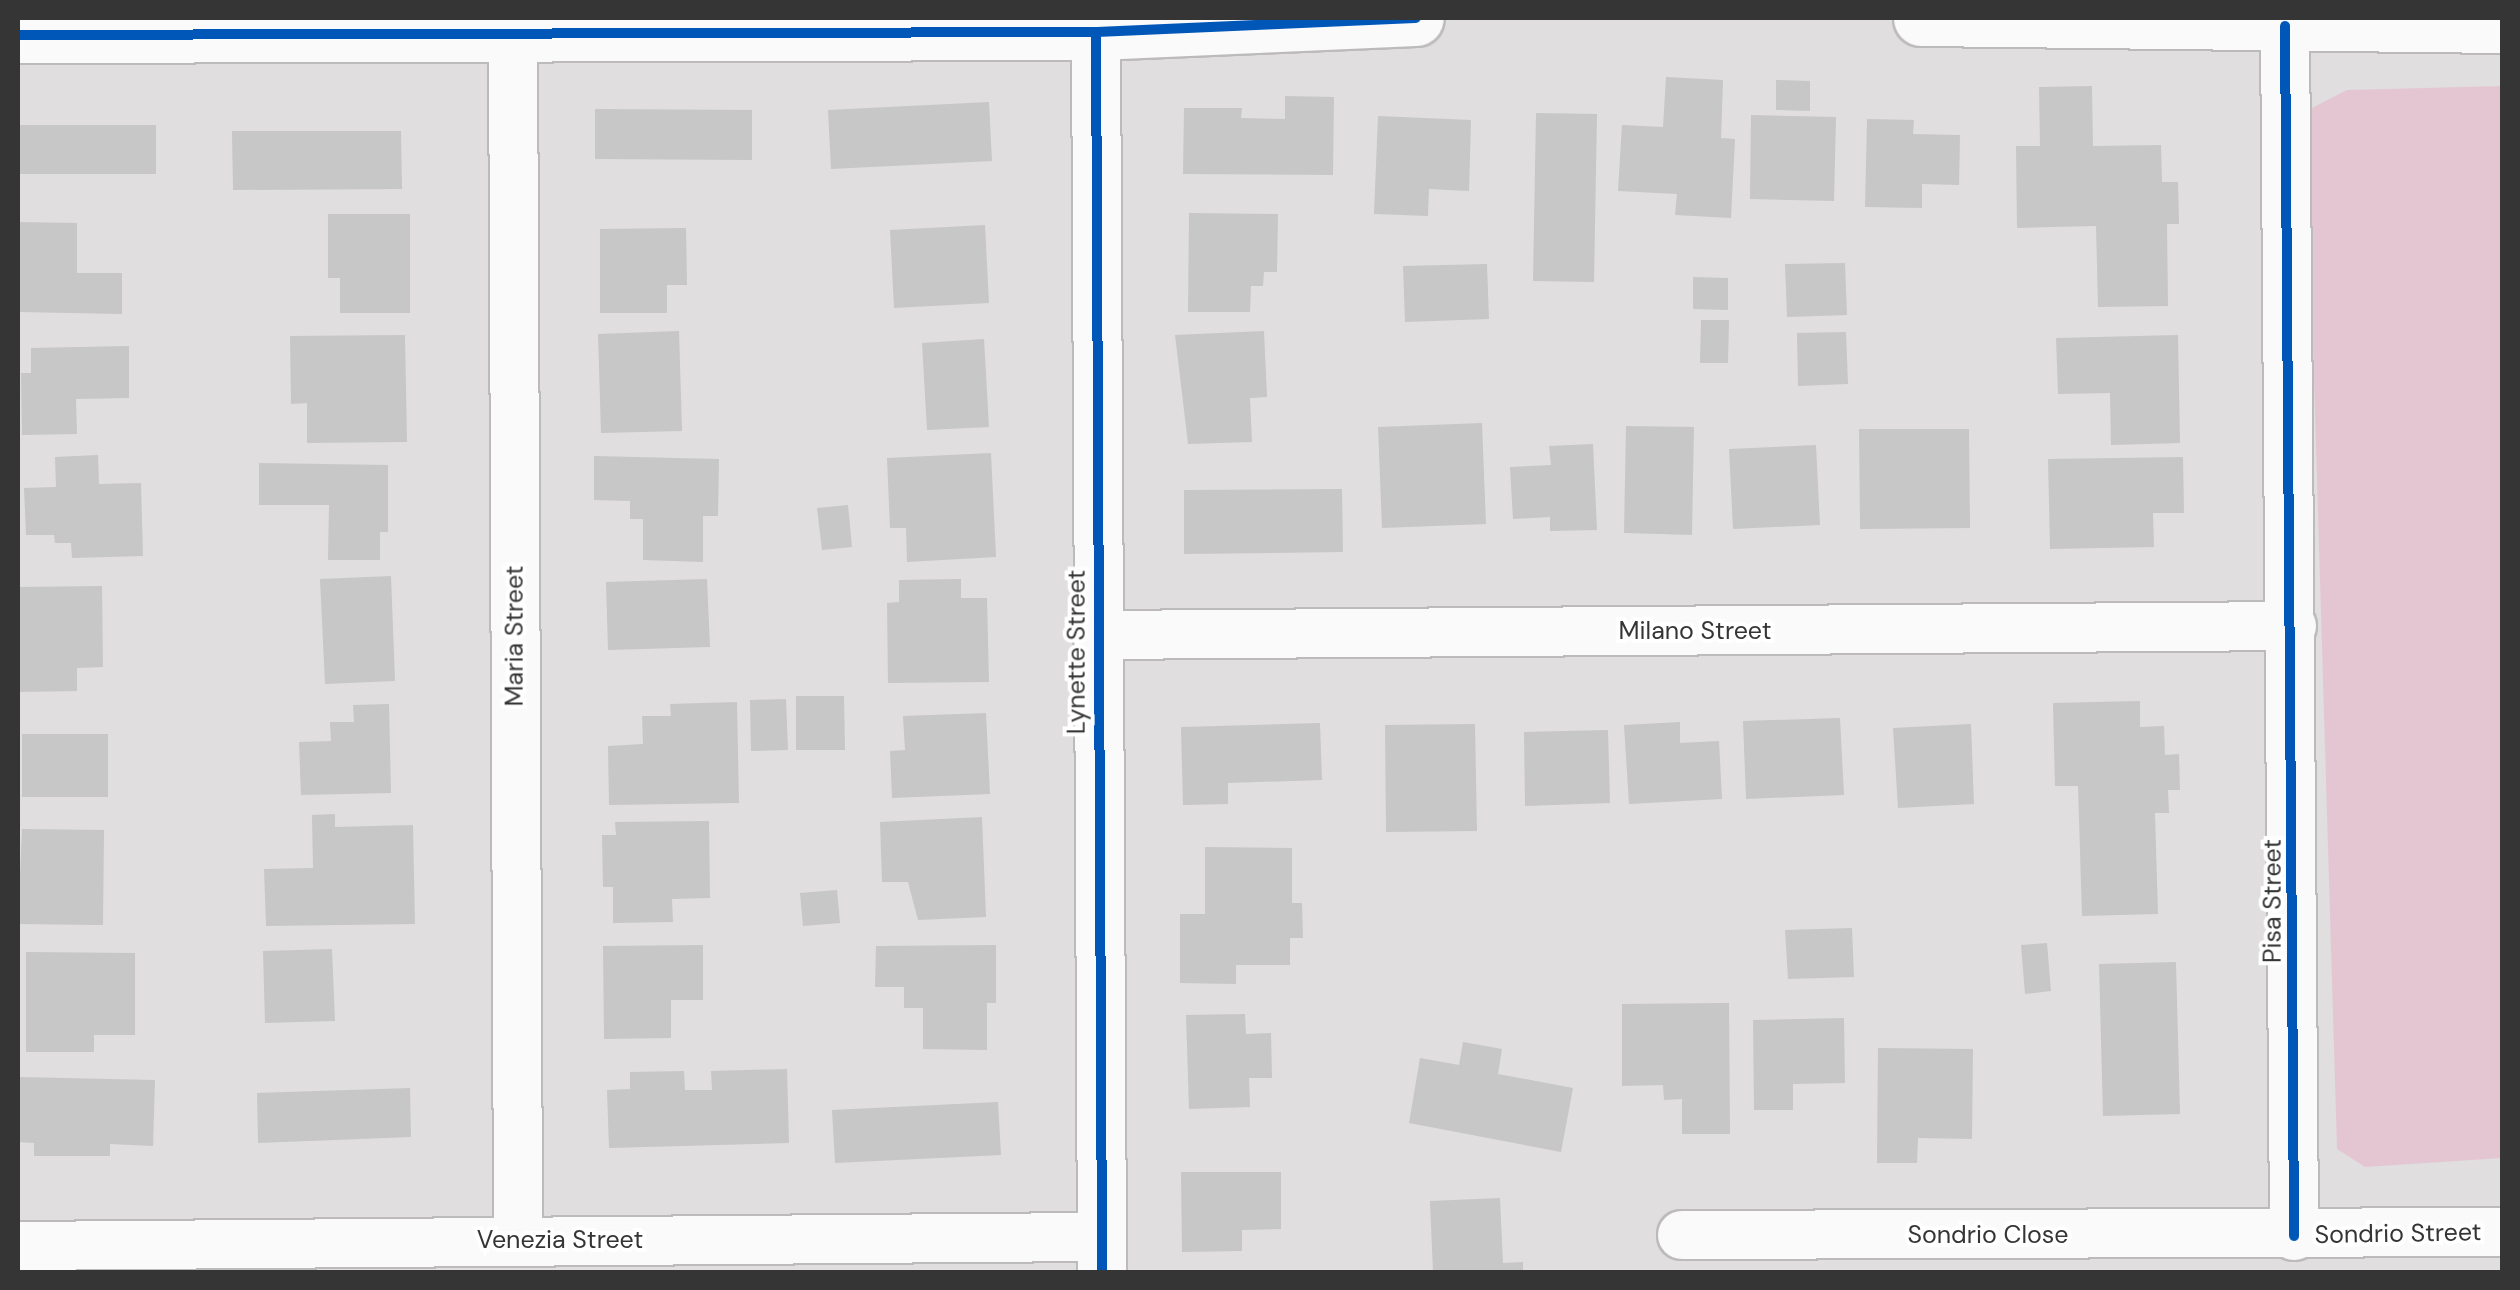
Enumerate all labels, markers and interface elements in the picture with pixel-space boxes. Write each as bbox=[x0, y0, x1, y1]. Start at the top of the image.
street label: Maria Street bbox=[500, 566, 530, 706]
street label: Lynette Street bbox=[1062, 570, 1092, 734]
street label: Milano Street bbox=[1619, 616, 1771, 646]
street label: Pisa Street bbox=[2258, 839, 2288, 963]
street label: Sondrio Street bbox=[2314, 1218, 2482, 1250]
street label: Sondrio Close bbox=[1907, 1220, 2069, 1250]
street label: Venezia Street bbox=[477, 1225, 643, 1255]

